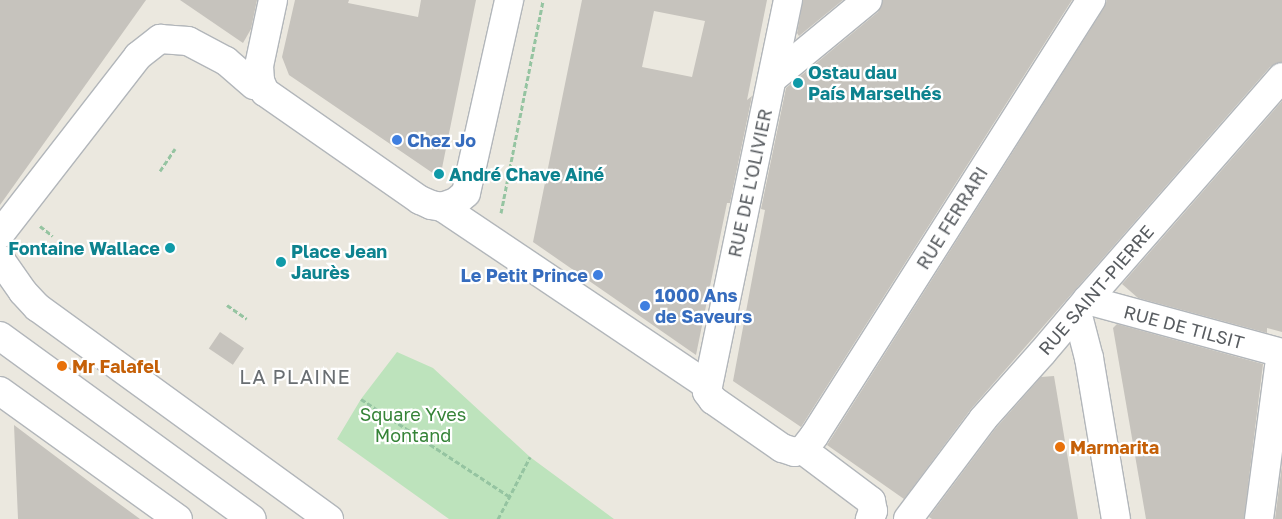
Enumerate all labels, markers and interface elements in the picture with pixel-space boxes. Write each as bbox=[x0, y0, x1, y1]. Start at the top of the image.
place label: Ostau dau País Marselhés bbox=[808, 62, 942, 104]
marker: Ostau dau País Marselhés bbox=[792, 77, 804, 89]
street label: RUE DE L'OLIVIER bbox=[724, 107, 776, 259]
place label: Chez Jo bbox=[407, 129, 476, 151]
marker: Chez Jo bbox=[391, 134, 403, 146]
place label: André Chave Ainé bbox=[449, 163, 604, 185]
street label: RUE FERRARI bbox=[912, 163, 992, 273]
marker: André Chave Ainé bbox=[433, 168, 445, 180]
street label: RUE SAINT-PIERRE bbox=[1034, 221, 1158, 359]
place label: Fontaine Wallace bbox=[8, 237, 160, 259]
place label: Place Jean Jaurès bbox=[291, 241, 387, 284]
marker: Fontaine Wallace bbox=[164, 242, 176, 254]
marker: Place Jean Jaurès bbox=[275, 256, 287, 268]
place label: Le Petit Prince bbox=[460, 264, 588, 286]
marker: Le Petit Prince bbox=[592, 269, 604, 281]
place label: 1000 Ans de Saveurs bbox=[655, 285, 752, 328]
marker: 1000 Ans de Saveurs bbox=[639, 300, 651, 312]
street label: RUE DE TILSIT bbox=[1121, 301, 1247, 353]
place label: Mr Falafel bbox=[72, 355, 160, 377]
marker: Mr Falafel bbox=[56, 360, 68, 372]
district label: LA PLAINE bbox=[238, 364, 352, 388]
park label: Square Yves Montand bbox=[360, 404, 466, 446]
place label: Marmarita bbox=[1070, 436, 1159, 458]
marker: Marmarita bbox=[1054, 441, 1066, 453]

